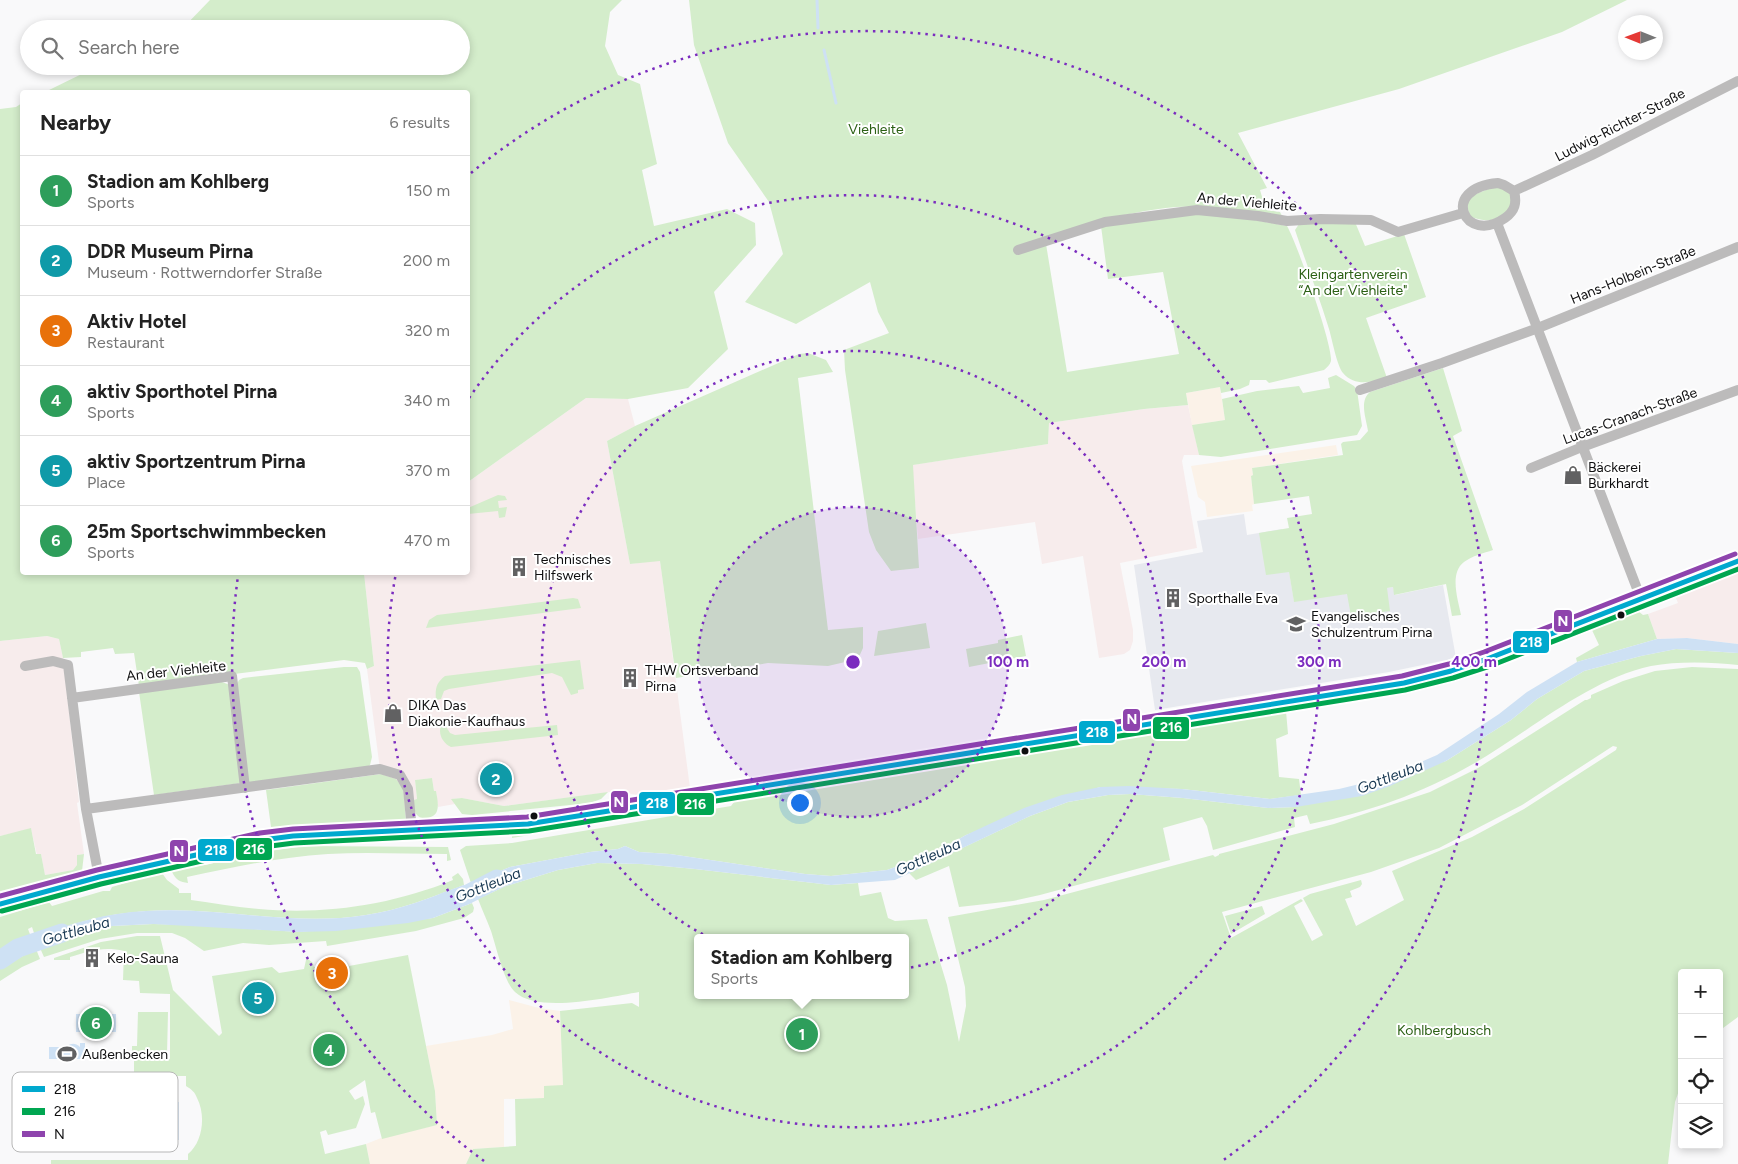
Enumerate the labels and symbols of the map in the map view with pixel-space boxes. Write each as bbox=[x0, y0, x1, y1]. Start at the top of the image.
north arrow bbox=[1618, 15, 1663, 60]
street label: Ludwig-Richter-Straße bbox=[1552, 85, 1688, 165]
park label: Viehleite bbox=[848, 121, 904, 138]
street label: An der Viehleite bbox=[1196, 189, 1298, 215]
street label: Hans-Holbein-Straße bbox=[1568, 242, 1698, 308]
park label: Kleingartenverein “An der Viehleite" bbox=[1298, 266, 1408, 299]
street label: Lucas-Cranach-Straße bbox=[1561, 384, 1700, 448]
place label: Bäckerei Burkhardt bbox=[1588, 459, 1649, 492]
shop icon: Bäckerei Burkhardt bbox=[1562, 464, 1584, 486]
place label: Technisches Hilfswerk bbox=[534, 551, 611, 584]
building icon: Technisches Hilfswerk bbox=[508, 556, 530, 578]
building icon: Sporthalle Eva bbox=[1162, 587, 1184, 609]
place label: Sporthalle Eva bbox=[1188, 590, 1278, 607]
place label: Evangelisches Schulzentrum Pirna bbox=[1311, 608, 1432, 641]
line badge: N bbox=[1553, 609, 1573, 633]
unlabelled marker bbox=[1616, 610, 1626, 620]
school or university icon: Evangelisches Schulzentrum Pirna bbox=[1285, 613, 1307, 635]
text: N bbox=[1558, 613, 1568, 630]
line badge: 218 bbox=[1512, 630, 1550, 654]
text: 218 bbox=[1520, 634, 1542, 651]
centre of rings bbox=[844, 653, 862, 671]
text: 100 m bbox=[987, 653, 1029, 671]
text: 200 m bbox=[1142, 653, 1186, 671]
text: 300 m bbox=[1297, 653, 1341, 671]
text: 400 m bbox=[1451, 653, 1497, 671]
street label: An der Viehleite bbox=[125, 657, 227, 685]
place label: THW Ortsverband Pirna bbox=[645, 662, 758, 695]
building icon: THW Ortsverband Pirna bbox=[619, 667, 641, 689]
place label: DIKA Das Diakonie-Kaufhaus bbox=[408, 697, 525, 730]
shop icon: DIKA Das Diakonie-Kaufhaus bbox=[382, 702, 404, 724]
line badge: N bbox=[1122, 708, 1141, 732]
text: N bbox=[1127, 711, 1137, 728]
line badge: 216 bbox=[1152, 716, 1190, 740]
text: 216 bbox=[1160, 719, 1182, 736]
line badge: 218 bbox=[1078, 720, 1116, 744]
text: 218 bbox=[1086, 724, 1108, 741]
unlabelled marker bbox=[1020, 746, 1030, 756]
water label: Gottleuba bbox=[1354, 756, 1426, 798]
pin: 2 bbox=[480, 760, 512, 798]
line badge: N bbox=[610, 790, 629, 814]
your location bbox=[787, 790, 813, 816]
line badge: 218 bbox=[638, 791, 676, 815]
line badge: 216 bbox=[676, 792, 715, 816]
text: N bbox=[614, 794, 624, 811]
text: 218 bbox=[646, 795, 668, 812]
text: 216 bbox=[684, 796, 706, 813]
unlabelled marker bbox=[529, 811, 539, 821]
water label: Gottleuba bbox=[893, 835, 963, 879]
line badge: 216 bbox=[235, 837, 273, 861]
line badge: 218 bbox=[197, 838, 235, 862]
line badge: N bbox=[169, 839, 189, 863]
text: 216 bbox=[243, 841, 265, 858]
text: 218 bbox=[205, 842, 227, 859]
text: N bbox=[174, 843, 184, 860]
water label: Gottleuba bbox=[453, 864, 524, 906]
water label: Gottleuba bbox=[40, 913, 112, 949]
building icon: Kelo-Sauna bbox=[81, 947, 103, 969]
place label: Kelo-Sauna bbox=[107, 950, 179, 967]
pin: 3 bbox=[316, 954, 348, 992]
pin: 5 bbox=[242, 979, 274, 1017]
pin: 6 bbox=[80, 1004, 112, 1042]
pin: 1 bbox=[786, 1015, 818, 1053]
park label: Kohlbergbusch bbox=[1397, 1022, 1491, 1039]
pin: 4 bbox=[313, 1031, 345, 1069]
sports icon: Außenbecken bbox=[56, 1043, 78, 1065]
place label: Außenbecken bbox=[82, 1046, 168, 1063]
legend bbox=[12, 1072, 178, 1152]
text: 218 bbox=[54, 1081, 76, 1098]
text: 216 bbox=[54, 1103, 76, 1120]
text: N bbox=[54, 1126, 65, 1143]

